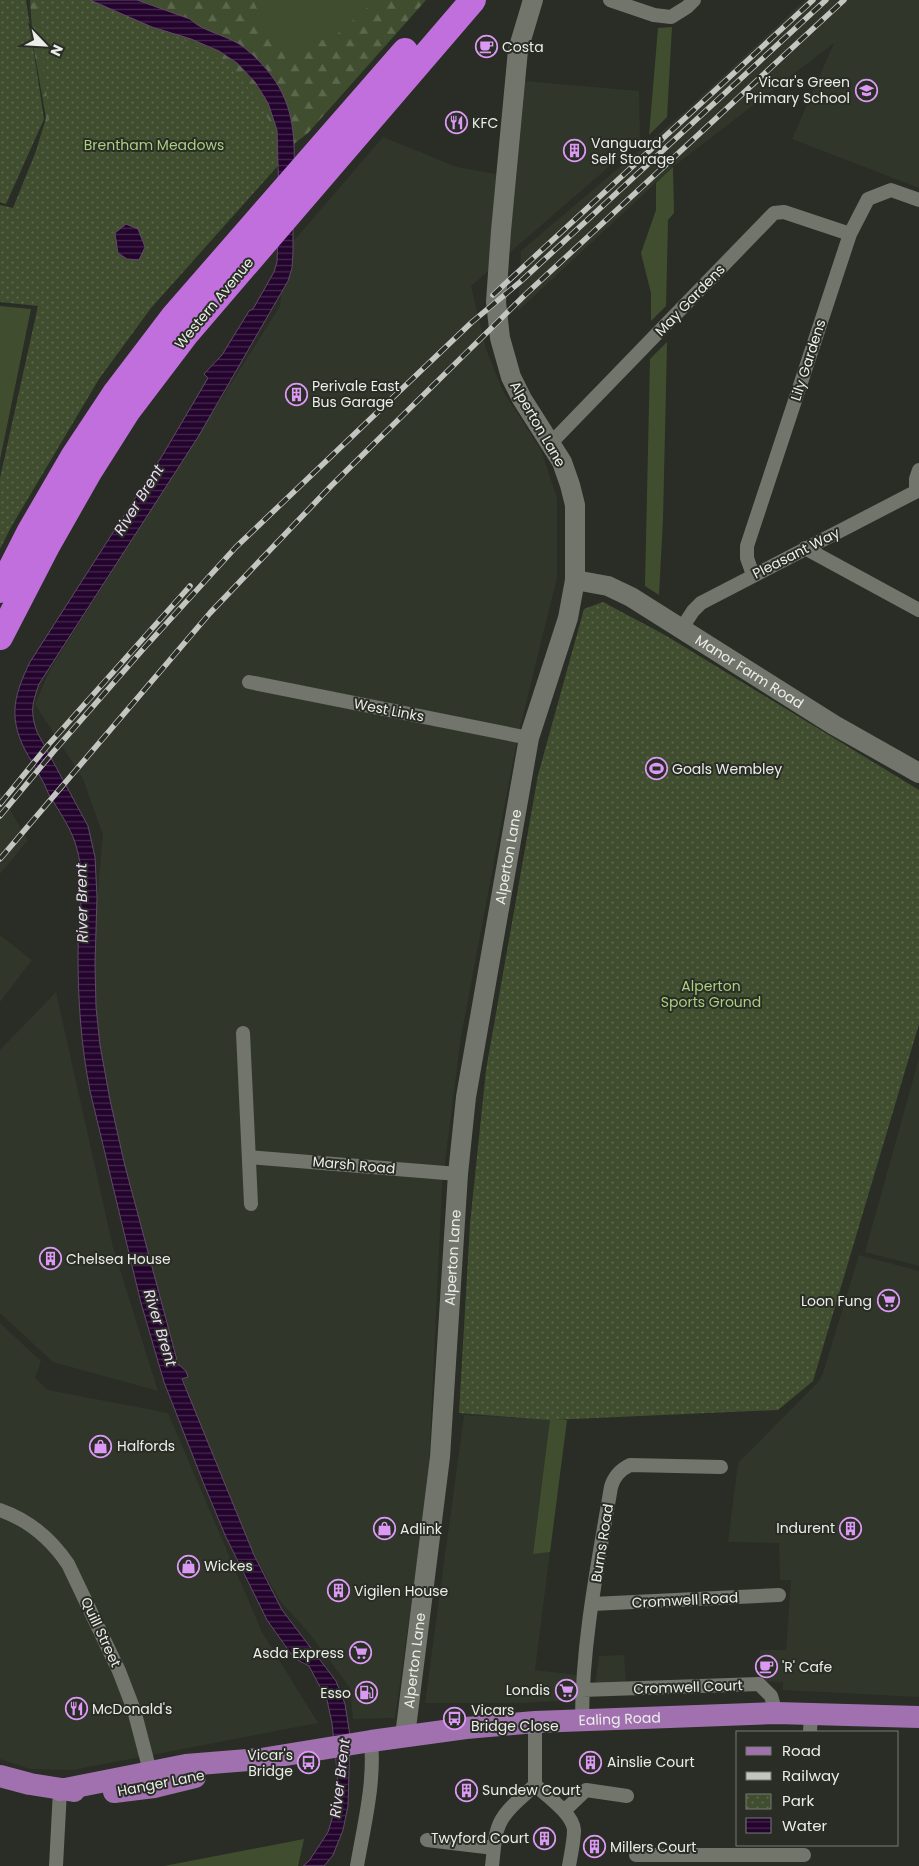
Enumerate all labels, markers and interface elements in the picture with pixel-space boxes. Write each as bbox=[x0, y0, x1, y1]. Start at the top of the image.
north arrow bbox=[20, 20, 70, 70]
cafe icon: Costa bbox=[474, 35, 498, 59]
place label: Costa bbox=[502, 37, 544, 57]
text: N bbox=[45, 41, 68, 59]
place label: Vicar's Green Primary School bbox=[745, 72, 850, 108]
school or university icon: Vicar's Green Primary School bbox=[854, 78, 878, 102]
restaurant icon: KFC bbox=[444, 111, 468, 135]
place label: KFC bbox=[472, 113, 498, 133]
place label: Vanguard Self Storage bbox=[591, 133, 675, 169]
park label: Brentham Meadows bbox=[84, 135, 224, 155]
building icon: Vanguard Self Storage bbox=[563, 139, 587, 163]
street label: Western Avenue bbox=[170, 253, 258, 353]
street label: May Gardens bbox=[650, 260, 730, 340]
street label: Lily Gardens bbox=[785, 317, 831, 403]
place label: Perivale East Bus Garage bbox=[312, 376, 400, 412]
street label: Alperton Lane bbox=[505, 377, 571, 471]
building icon: Perivale East Bus Garage bbox=[284, 382, 308, 406]
water label: River Brent bbox=[109, 460, 169, 539]
street label: Pleasant Way bbox=[749, 522, 843, 584]
street label: Manor Farm Road bbox=[691, 630, 808, 713]
street label: West Links bbox=[352, 693, 426, 727]
sports icon: Goals Wembley bbox=[644, 757, 668, 781]
place label: Goals Wembley bbox=[672, 759, 782, 779]
street label: Alperton Lane bbox=[490, 807, 526, 906]
water label: River Brent bbox=[70, 862, 93, 943]
park label: Alperton Sports Ground bbox=[661, 976, 761, 1012]
street label: Marsh Road bbox=[312, 1151, 396, 1179]
street label: Alperton Lane bbox=[440, 1209, 466, 1306]
building icon: Chelsea House bbox=[38, 1247, 62, 1271]
place label: Chelsea House bbox=[66, 1249, 171, 1269]
water label: River Brent bbox=[139, 1287, 182, 1370]
supermarket icon: Loon Fung bbox=[876, 1289, 900, 1313]
place label: Loon Fung bbox=[801, 1291, 872, 1311]
shop icon: Halfords bbox=[89, 1434, 113, 1458]
place label: Halfords bbox=[117, 1436, 175, 1456]
street label: Burns Road bbox=[586, 1502, 618, 1584]
building icon: Indurent bbox=[839, 1516, 863, 1540]
shop icon: Adlink bbox=[372, 1517, 396, 1541]
place label: Indurent bbox=[776, 1518, 835, 1538]
place label: Adlink bbox=[400, 1519, 443, 1539]
shop icon: Wickes bbox=[176, 1554, 200, 1578]
place label: Wickes bbox=[204, 1556, 253, 1576]
building icon: Vigilen House bbox=[326, 1579, 350, 1603]
place label: Vigilen House bbox=[354, 1581, 449, 1601]
street label: Cromwell Road bbox=[631, 1587, 739, 1613]
street label: Quill Street bbox=[76, 1594, 126, 1670]
street label: Alperton Lane bbox=[399, 1611, 430, 1710]
supermarket icon: Asda Express bbox=[348, 1641, 372, 1665]
place label: Asda Express bbox=[253, 1643, 344, 1663]
cafe icon: 'R' Cafe bbox=[754, 1655, 778, 1679]
place label: 'R' Cafe bbox=[782, 1657, 833, 1677]
street label: Cromwell Court bbox=[633, 1675, 743, 1699]
supermarket icon: Londis bbox=[554, 1678, 578, 1702]
place label: Londis bbox=[506, 1680, 550, 1700]
fuel station icon: Esso bbox=[355, 1681, 379, 1705]
place label: Esso bbox=[320, 1683, 351, 1703]
restaurant icon: McDonald's bbox=[64, 1697, 88, 1721]
place label: McDonald's bbox=[92, 1699, 172, 1719]
place label: Vicars Bridge Close bbox=[471, 1700, 559, 1736]
bus stop icon: Vicars Bridge Close bbox=[443, 1706, 467, 1730]
street label: Ealing Road bbox=[578, 1707, 661, 1730]
legend bbox=[736, 1731, 899, 1846]
water label: River Brent bbox=[324, 1737, 355, 1819]
text: Road bbox=[782, 1740, 821, 1761]
place label: Vicar's Bridge bbox=[247, 1745, 293, 1781]
building icon: Ainslie Court bbox=[579, 1750, 603, 1774]
bus stop icon: Vicar's Bridge bbox=[297, 1751, 321, 1775]
place label: Ainslie Court bbox=[607, 1752, 695, 1772]
street label: Hanger Lane bbox=[116, 1765, 207, 1801]
text: Railway bbox=[782, 1765, 840, 1786]
building icon: Sundew Court bbox=[454, 1778, 478, 1802]
place label: Sundew Court bbox=[482, 1780, 581, 1800]
text: Park bbox=[782, 1790, 814, 1811]
text: Water bbox=[782, 1815, 828, 1836]
building icon: Twyford Court bbox=[533, 1826, 557, 1850]
place label: Twyford Court bbox=[431, 1828, 529, 1848]
building icon: Millers Court bbox=[582, 1835, 606, 1859]
place label: Millers Court bbox=[610, 1837, 696, 1857]

